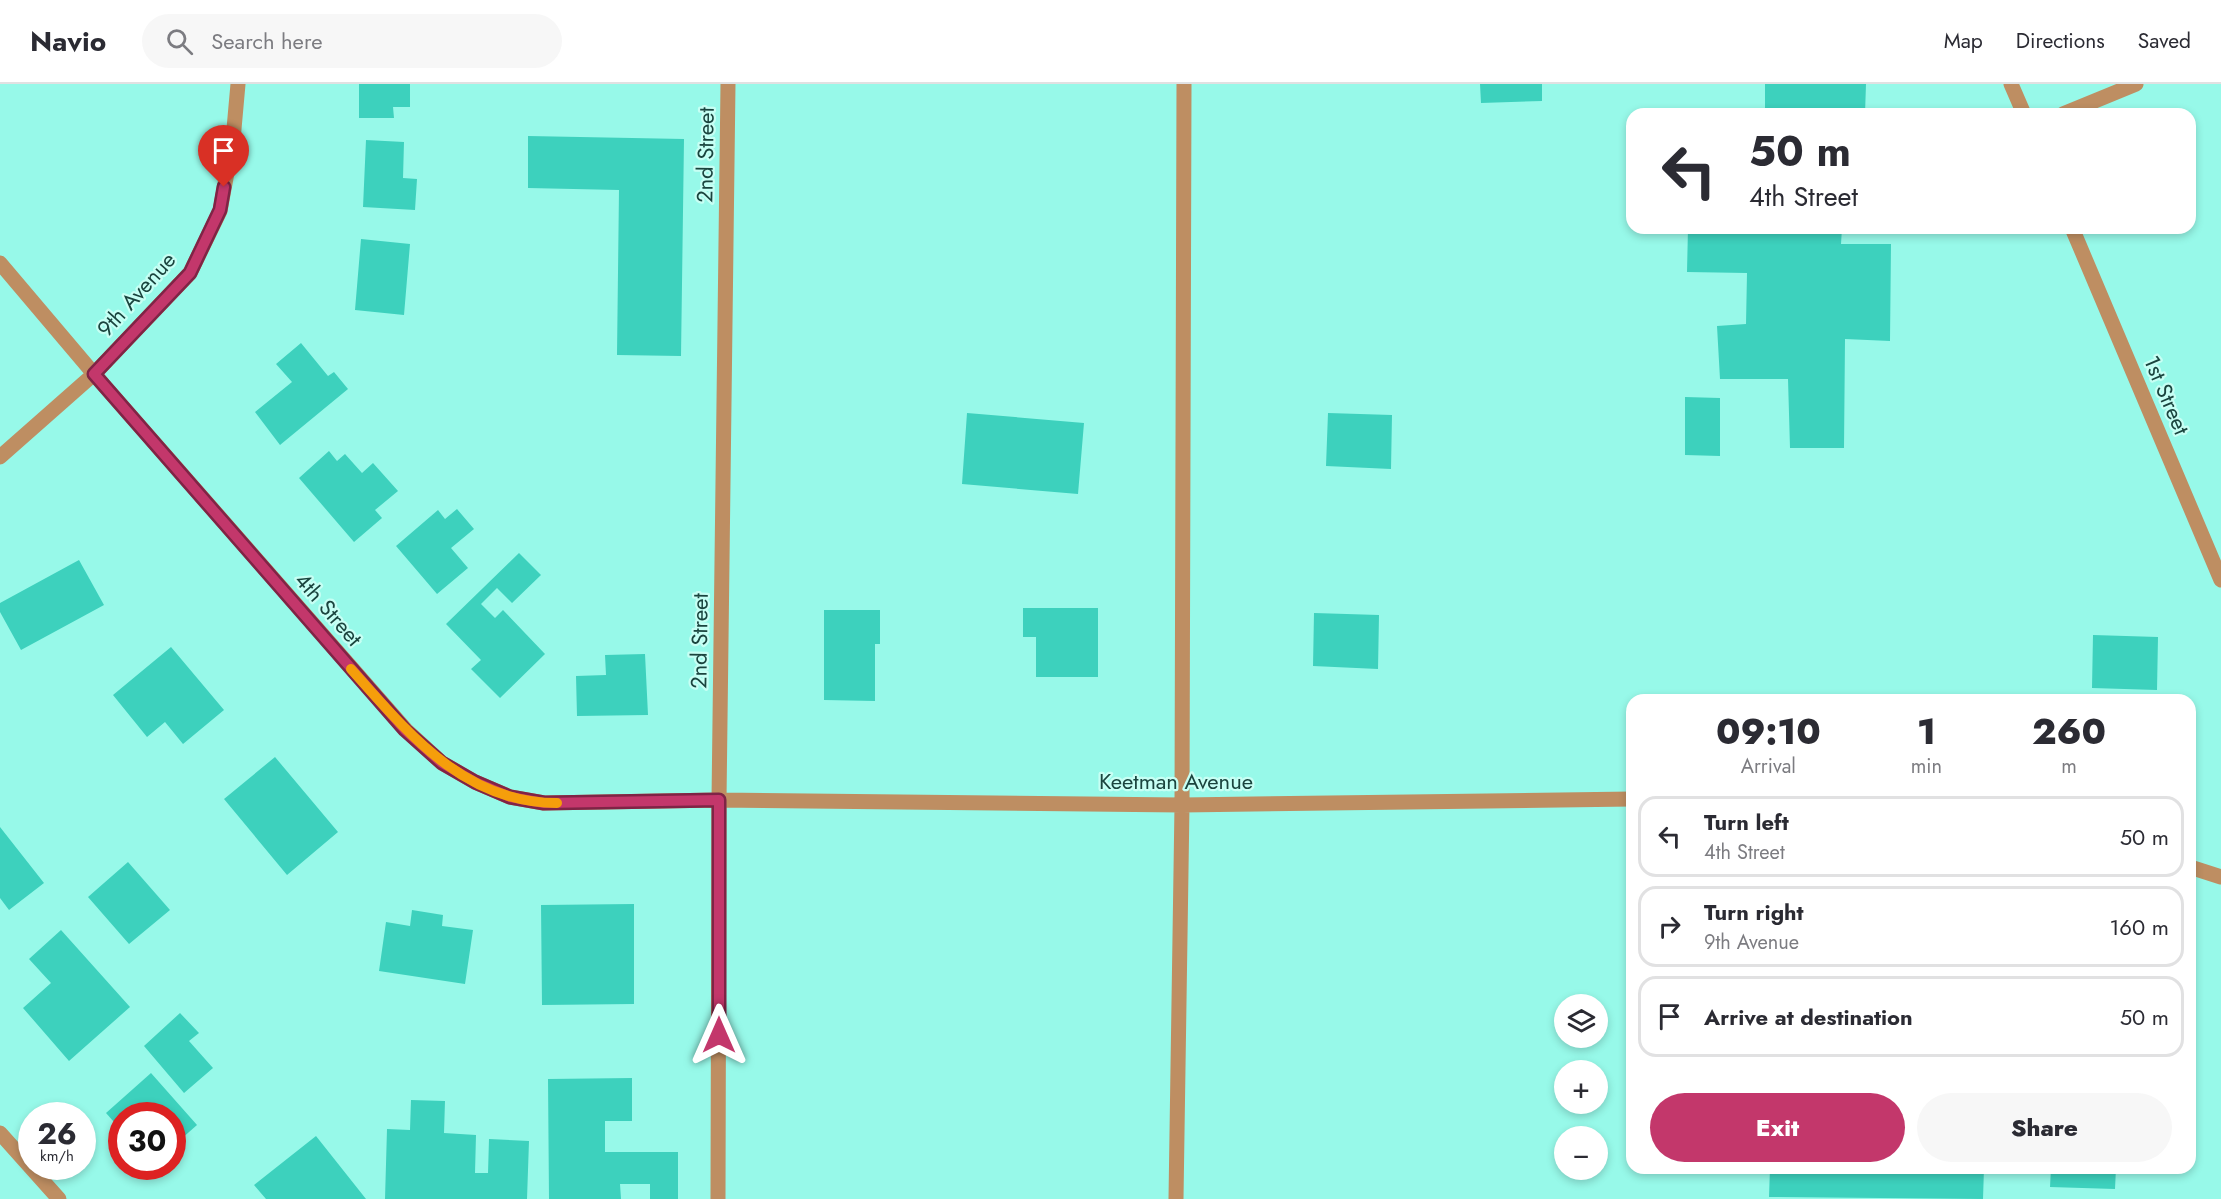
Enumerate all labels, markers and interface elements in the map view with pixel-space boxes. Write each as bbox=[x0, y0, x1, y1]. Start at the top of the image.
search box bbox=[142, 14, 562, 68]
text: Navio bbox=[30, 21, 106, 62]
icon: search bbox=[163, 25, 196, 58]
text: Search here bbox=[211, 25, 322, 57]
text: Map bbox=[1944, 26, 1983, 56]
text: Directions bbox=[2016, 26, 2105, 56]
text: Saved bbox=[2138, 26, 2191, 56]
street label: 2nd Street bbox=[688, 106, 722, 203]
text: 50 m bbox=[1749, 121, 1851, 182]
pin bbox=[198, 125, 249, 187]
icon: left bbox=[1650, 132, 1728, 210]
icon: arrive bbox=[207, 134, 240, 167]
text: 4th Street bbox=[1749, 177, 1858, 216]
street label: 9th Avenue bbox=[89, 244, 183, 344]
street label: 1st Street bbox=[2136, 350, 2198, 440]
street label: 4th Street bbox=[288, 565, 371, 654]
street label: 2nd Street bbox=[682, 592, 716, 689]
text: 09:10 bbox=[1716, 705, 1821, 757]
text: 1 bbox=[1917, 705, 1936, 757]
text: 260 bbox=[2032, 705, 2106, 757]
text: Arrival bbox=[1741, 752, 1796, 781]
text: min bbox=[1911, 752, 1942, 781]
text: m bbox=[2061, 752, 2077, 781]
street label: Keetman Avenue bbox=[1099, 765, 1253, 797]
text: Turn left bbox=[1704, 806, 1789, 838]
icon: left bbox=[1653, 820, 1686, 853]
text: 50 m bbox=[2120, 821, 2169, 853]
text: 4th Street bbox=[1704, 838, 1785, 867]
text: Turn right bbox=[1704, 896, 1804, 928]
icon: right bbox=[1653, 910, 1686, 943]
text: 160 m bbox=[2109, 911, 2169, 943]
text: 9th Avenue bbox=[1704, 928, 1799, 957]
map controls bbox=[1554, 994, 1608, 1180]
button: layers bbox=[1554, 994, 1608, 1048]
icon: arrive bbox=[1653, 1000, 1686, 1033]
text: Arrive at destination bbox=[1704, 1001, 1913, 1033]
text: 50 m bbox=[2120, 1001, 2169, 1033]
position arrow bbox=[687, 1003, 751, 1067]
button: + bbox=[1554, 1060, 1608, 1114]
button: Exit bbox=[1650, 1093, 1905, 1162]
button: Share bbox=[1917, 1093, 2172, 1162]
speed limit sign: 30 bbox=[108, 1102, 186, 1180]
text: 26 bbox=[37, 1112, 77, 1155]
button: − bbox=[1554, 1126, 1608, 1180]
text: km/h bbox=[40, 1145, 74, 1167]

